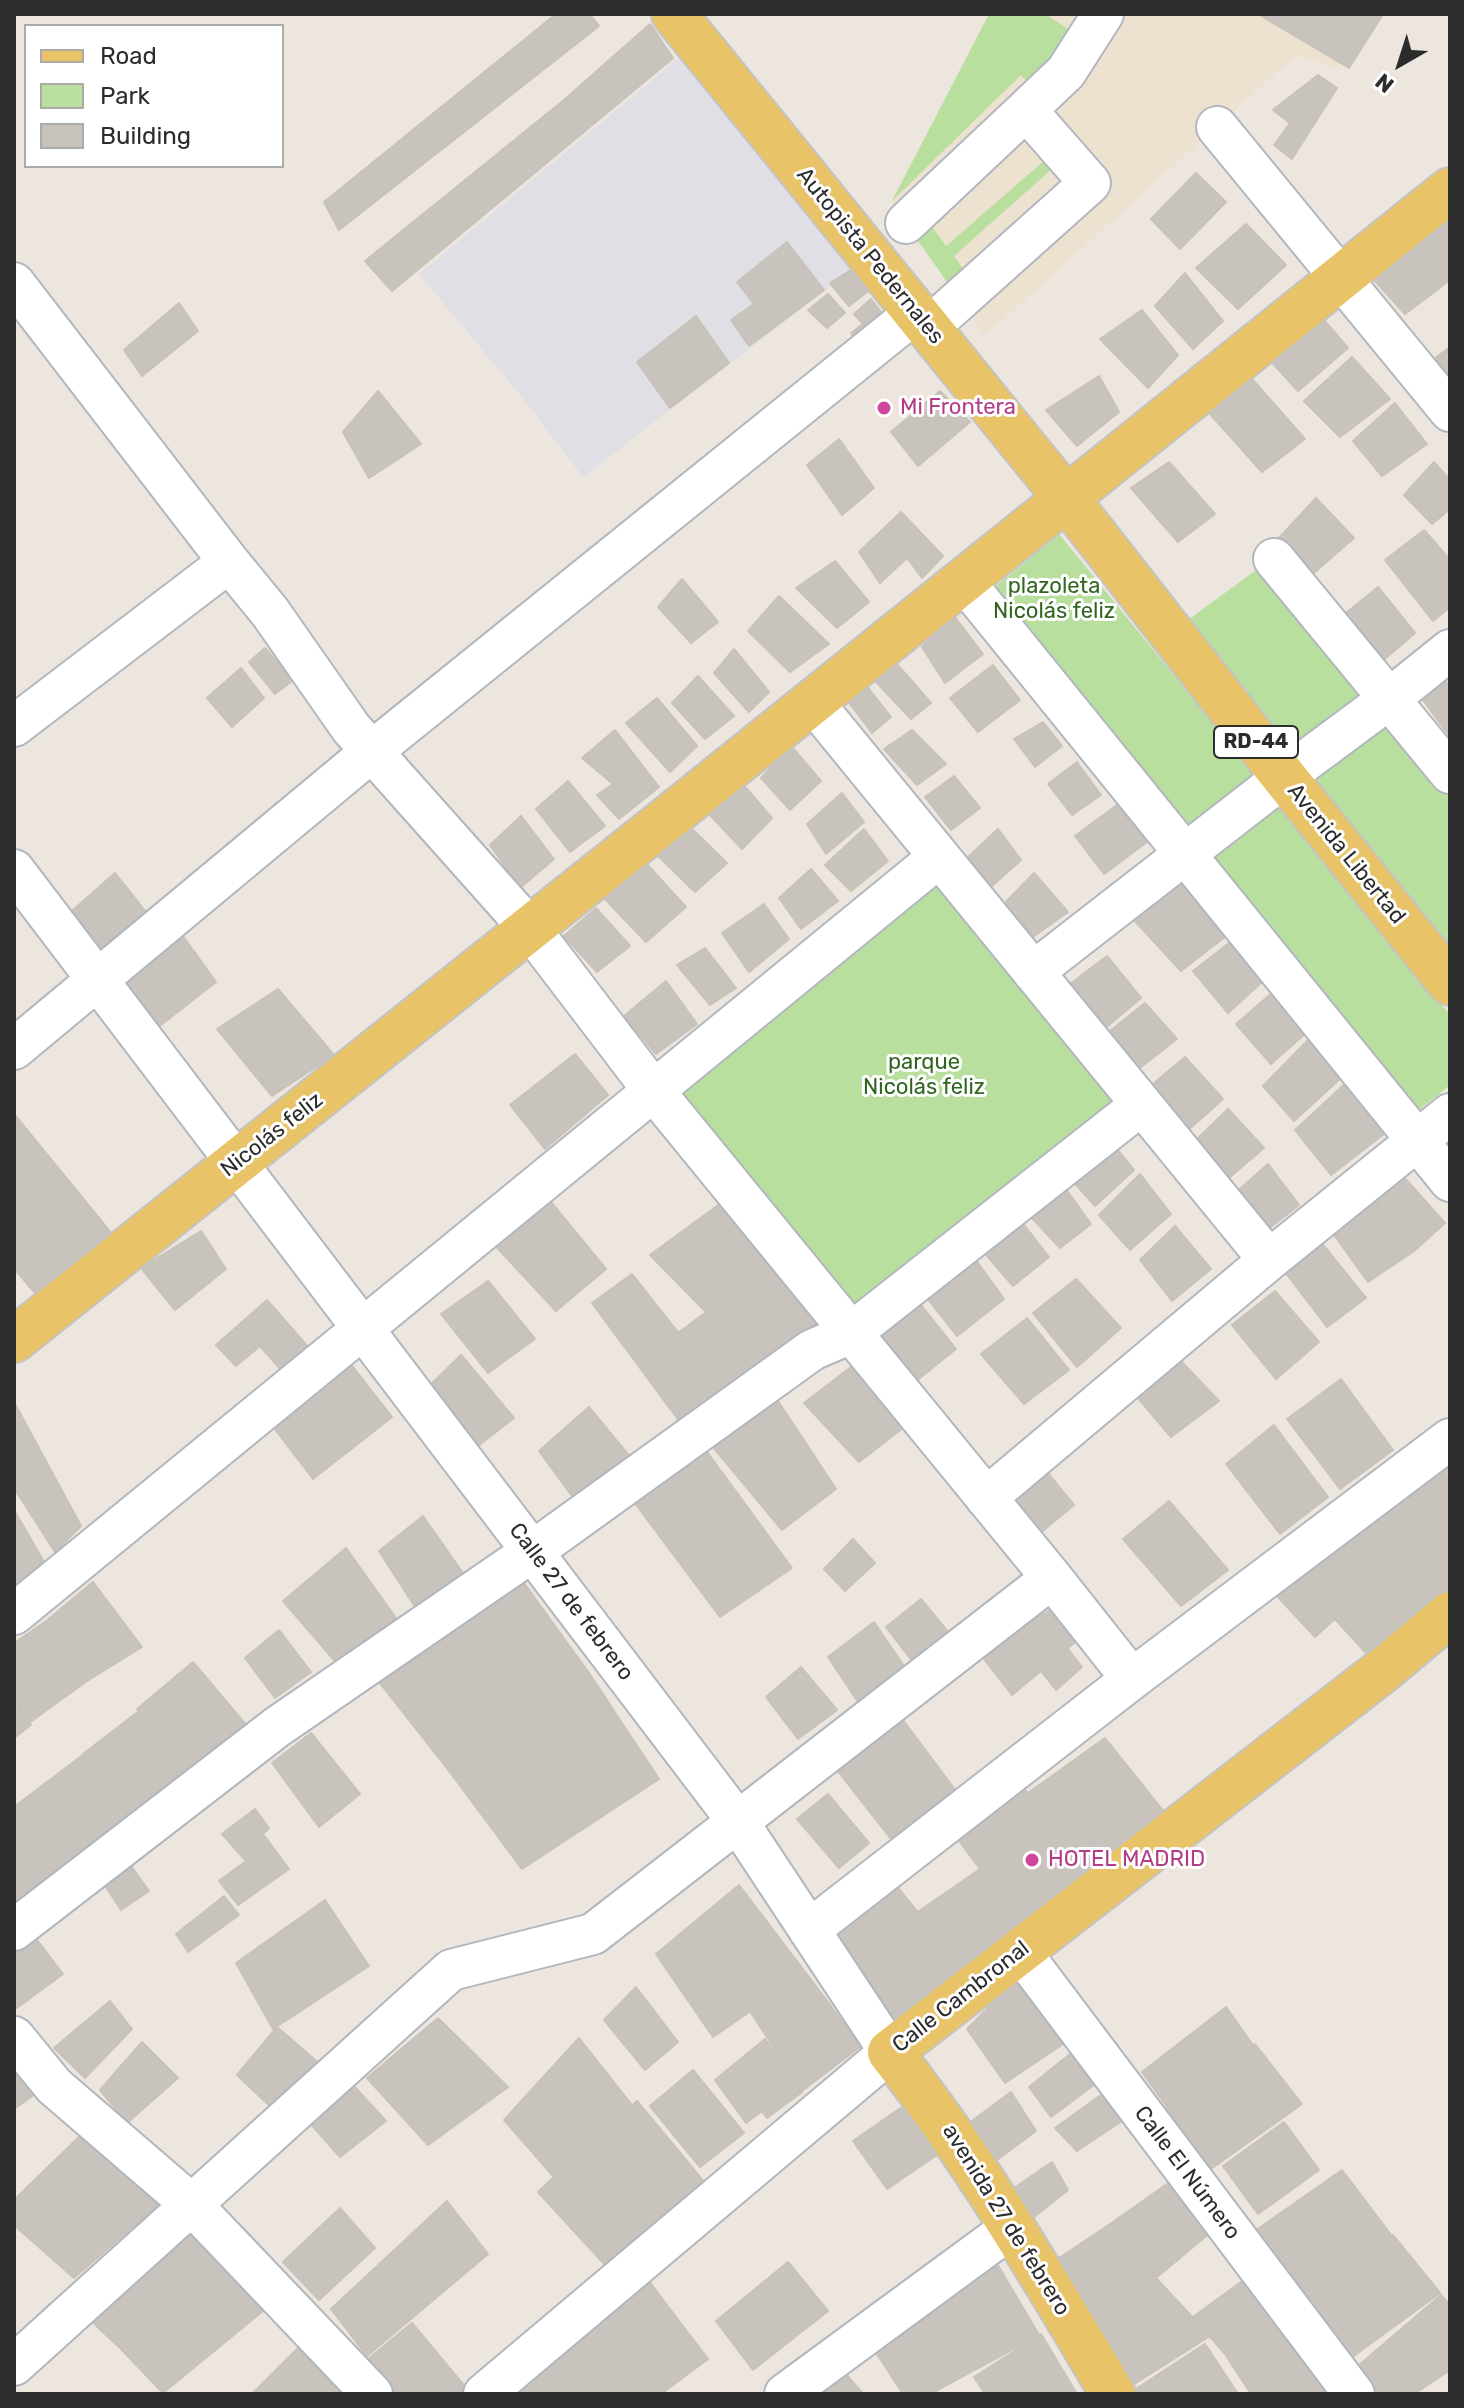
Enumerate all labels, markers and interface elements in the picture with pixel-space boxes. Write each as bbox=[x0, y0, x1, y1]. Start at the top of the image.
legend bbox=[24, 24, 284, 168]
north arrow bbox=[1360, 24, 1440, 104]
text: Road bbox=[100, 42, 157, 70]
text: N bbox=[1370, 68, 1399, 99]
text: Park bbox=[100, 82, 150, 110]
text: Building bbox=[100, 122, 191, 150]
street label: Autopista Pedernales bbox=[791, 162, 949, 350]
place label: Mi Frontera bbox=[900, 395, 1016, 421]
marker: Mi Frontera bbox=[875, 399, 893, 417]
park label: plazoleta Nicolás feliz bbox=[993, 574, 1115, 626]
road number: RD-44 bbox=[1214, 726, 1298, 758]
street label: Avenida Libertad bbox=[1281, 779, 1411, 929]
park label: parque Nicolás feliz bbox=[863, 1050, 985, 1102]
street label: Nicolás feliz bbox=[216, 1087, 328, 1183]
street label: Calle 27 de febrero bbox=[503, 1518, 639, 1686]
place label: HOTEL MADRID bbox=[1048, 1847, 1205, 1873]
marker: HOTEL MADRID bbox=[1023, 1851, 1041, 1869]
street label: Calle Cambronal bbox=[887, 1935, 1035, 2059]
street label: Calle El Número bbox=[1128, 2101, 1246, 2245]
street label: avenida 27 de febrero bbox=[936, 2119, 1076, 2321]

